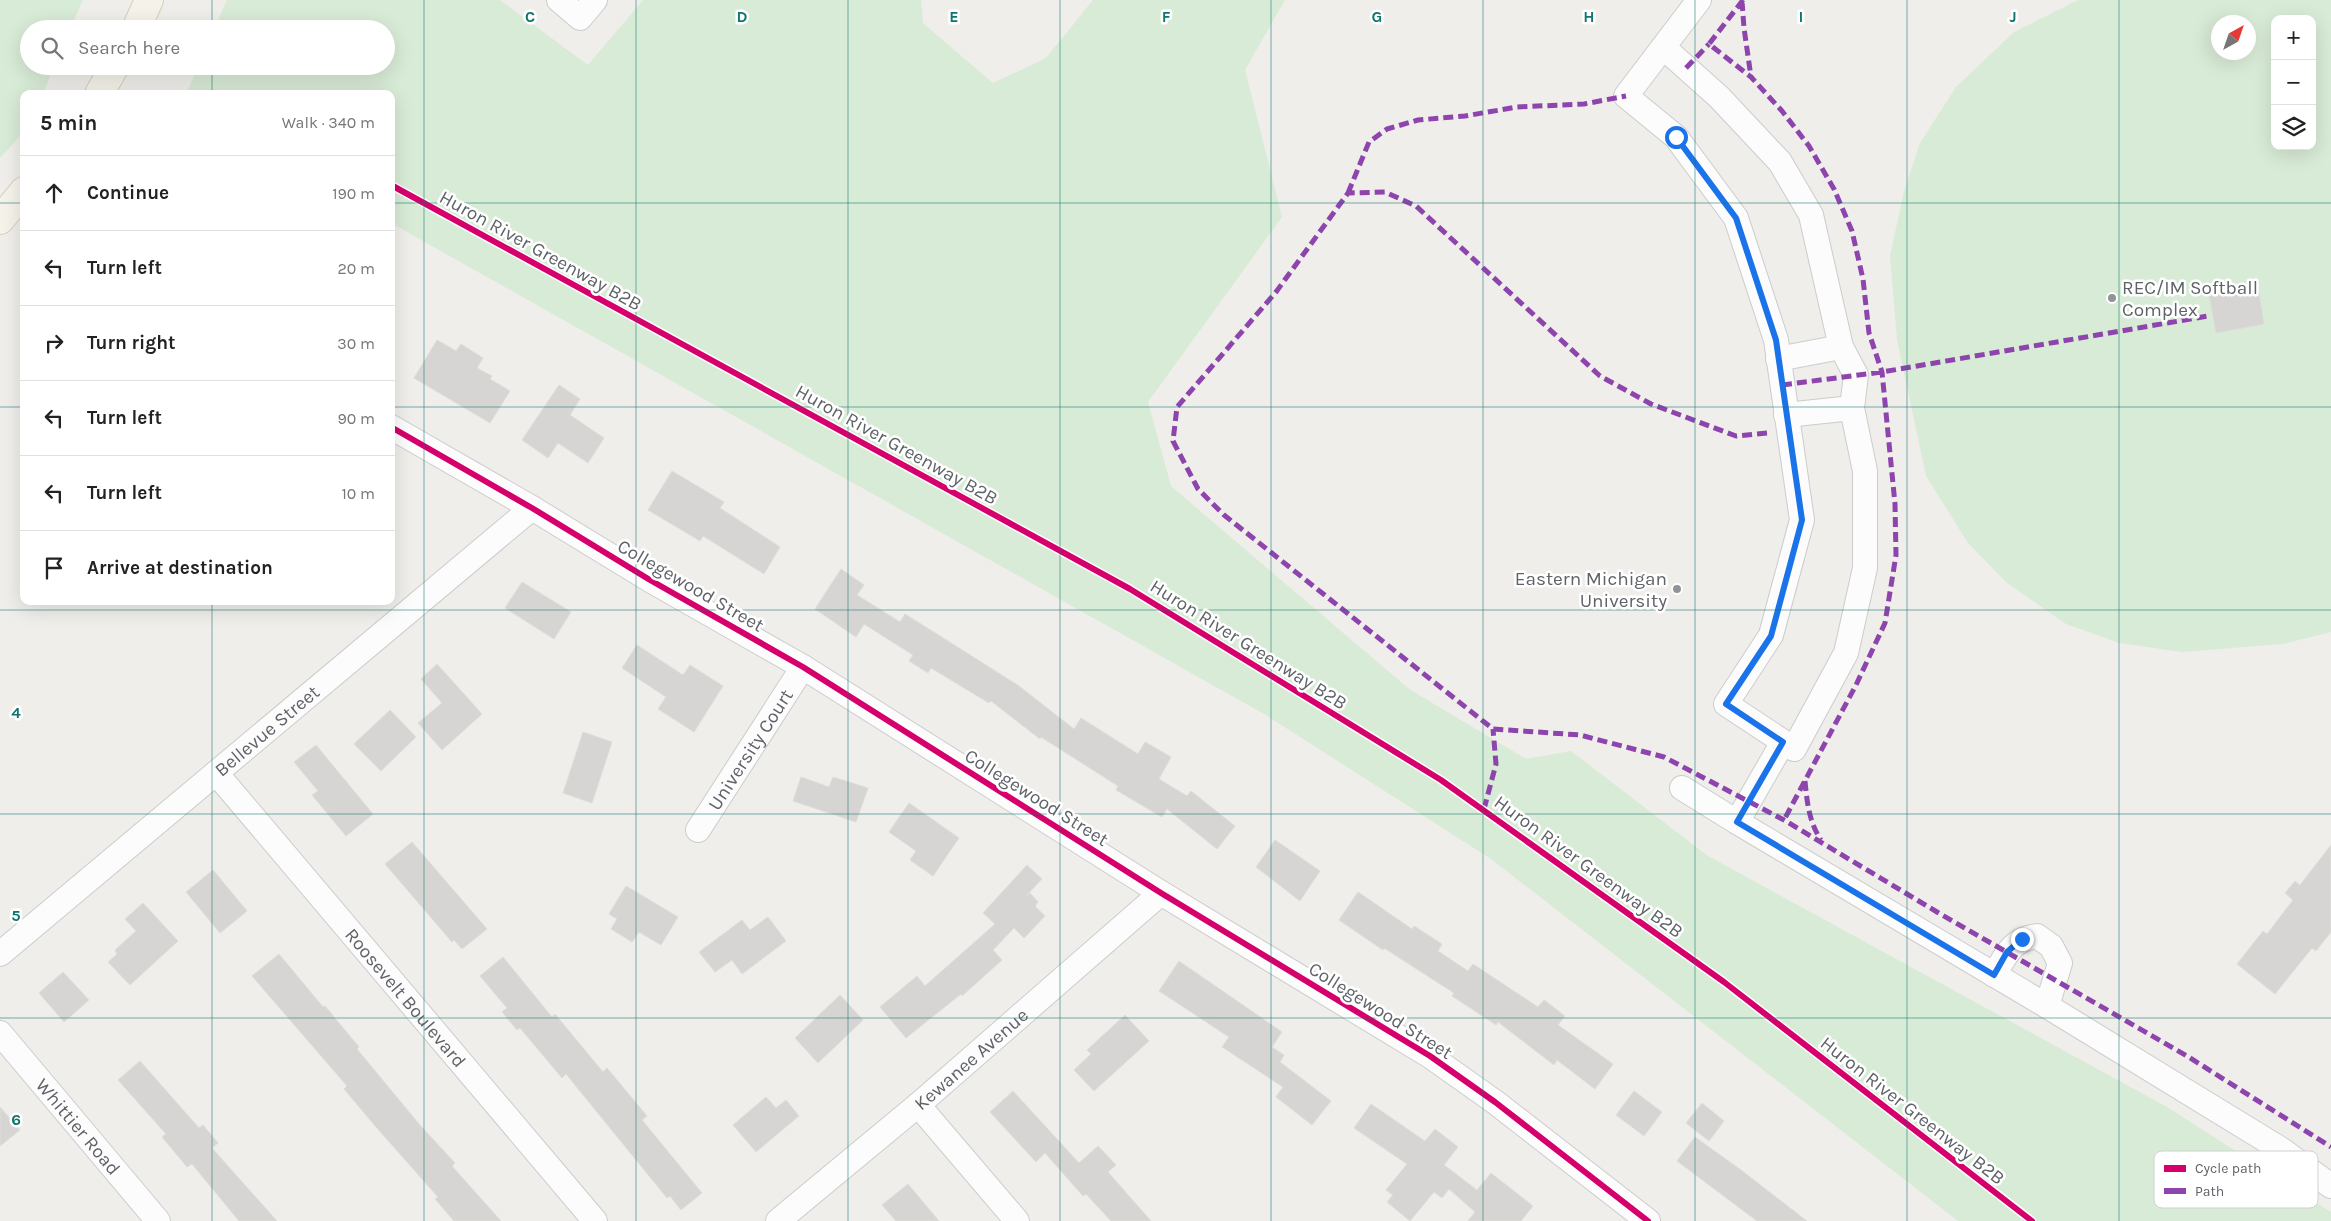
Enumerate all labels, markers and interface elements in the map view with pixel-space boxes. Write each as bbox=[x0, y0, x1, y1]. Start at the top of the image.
text: C bbox=[525, 7, 535, 26]
text: D bbox=[737, 7, 748, 26]
text: E bbox=[949, 7, 959, 26]
text: F bbox=[1162, 7, 1171, 26]
text: G bbox=[1372, 7, 1382, 26]
text: H bbox=[1583, 7, 1595, 26]
text: I bbox=[1799, 7, 1803, 26]
text: J bbox=[2009, 7, 2017, 26]
north arrow bbox=[2211, 15, 2256, 60]
map controls bbox=[2271, 15, 2316, 150]
button: + bbox=[2271, 15, 2316, 60]
search box bbox=[20, 20, 395, 75]
icon: search bbox=[38, 34, 66, 62]
text: Search here bbox=[78, 37, 180, 59]
button: − bbox=[2271, 60, 2316, 105]
button: layers bbox=[2271, 105, 2316, 150]
text: 5 min bbox=[40, 111, 97, 135]
text: Walk · 340 m bbox=[282, 113, 375, 132]
route start bbox=[1665, 126, 1688, 149]
icon: ahead bbox=[40, 179, 68, 207]
text: Continue bbox=[87, 182, 169, 204]
text: 190 m bbox=[332, 184, 375, 203]
street label: Huron River Greenway B2B bbox=[436, 186, 645, 316]
icon: left bbox=[40, 254, 68, 282]
text: Turn left bbox=[87, 257, 162, 279]
text: 20 m bbox=[337, 259, 375, 278]
place label: REC/IM Softball Complex bbox=[2122, 277, 2258, 321]
marker: REC/IM Softball Complex bbox=[2106, 292, 2118, 304]
icon: right bbox=[40, 329, 68, 357]
text: Turn right bbox=[87, 332, 176, 354]
text: 30 m bbox=[337, 334, 375, 353]
street label: Huron River Greenway B2B bbox=[792, 380, 1001, 510]
icon: left bbox=[40, 404, 68, 432]
text: Turn left bbox=[87, 407, 162, 429]
text: 90 m bbox=[337, 409, 375, 428]
icon: left bbox=[40, 479, 68, 507]
text: Turn left bbox=[87, 482, 162, 504]
text: 10 m bbox=[341, 484, 375, 503]
street label: Collegewood Street bbox=[613, 535, 768, 637]
icon: arrive bbox=[40, 554, 68, 582]
text: Arrive at destination bbox=[87, 557, 273, 579]
place label: Eastern Michigan University bbox=[1515, 568, 1667, 612]
street label: Huron River Greenway B2B bbox=[1146, 575, 1351, 715]
marker: Eastern Michigan University bbox=[1671, 583, 1683, 595]
street label: Bellevue Street bbox=[211, 681, 324, 781]
street label: University Court bbox=[704, 685, 798, 814]
text: 4 bbox=[11, 703, 21, 722]
street label: Collegewood Street bbox=[961, 745, 1112, 851]
street label: Huron River Greenway B2B bbox=[1490, 791, 1687, 943]
text: 5 bbox=[11, 906, 21, 925]
street label: Roosevelt Boulevard bbox=[340, 924, 470, 1072]
route end bbox=[2011, 928, 2034, 951]
street label: Collegewood Street bbox=[1305, 958, 1456, 1064]
street label: Kewanee Avenue bbox=[910, 1004, 1033, 1115]
street label: Huron River Greenway B2B bbox=[1816, 1032, 2009, 1190]
street label: Whittier Road bbox=[31, 1074, 124, 1180]
text: 6 bbox=[11, 1110, 21, 1129]
legend bbox=[2154, 1151, 2318, 1208]
text: Cycle path bbox=[2195, 1160, 2261, 1177]
text: Path bbox=[2195, 1183, 2224, 1200]

